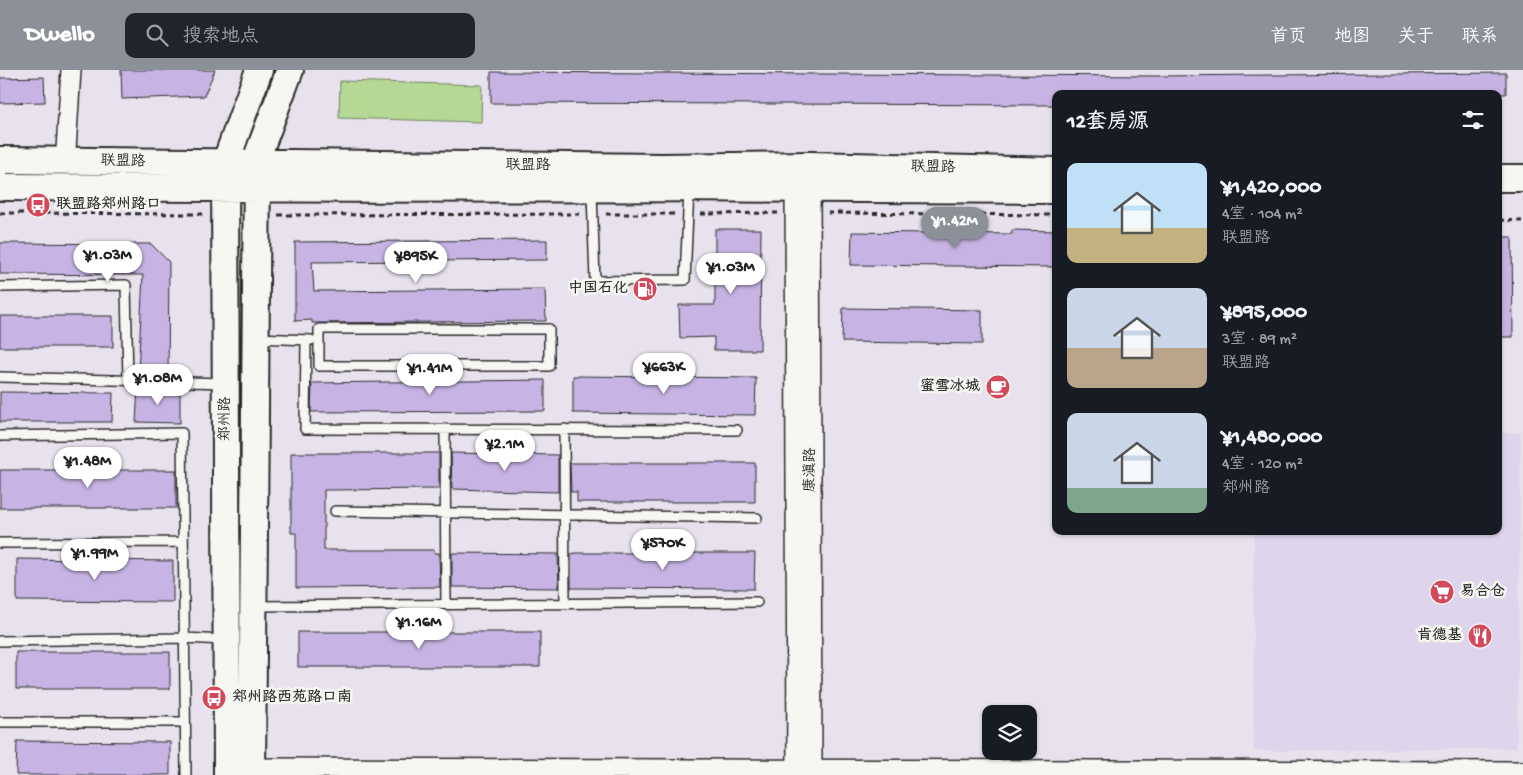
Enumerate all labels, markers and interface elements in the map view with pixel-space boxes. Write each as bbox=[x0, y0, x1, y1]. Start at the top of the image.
search box bbox=[125, 13, 475, 58]
text: Dwello bbox=[25, 21, 95, 50]
icon: search bbox=[143, 21, 171, 49]
text: 搜索地点 bbox=[183, 26, 259, 49]
text: 首页 bbox=[1270, 27, 1306, 48]
text: 地图 bbox=[1334, 27, 1370, 48]
text: 关于 bbox=[1398, 27, 1434, 48]
text: 联系 bbox=[1462, 27, 1498, 48]
icon: filters bbox=[1459, 106, 1487, 134]
text: 12套房源 bbox=[1067, 111, 1149, 136]
street label: 联盟路 bbox=[100, 153, 146, 171]
street label: 联盟路 bbox=[505, 157, 551, 175]
street label: 联盟路 bbox=[910, 159, 956, 177]
text: ¥1,420,000 bbox=[1222, 176, 1321, 201]
icon: home bbox=[1107, 183, 1167, 243]
bus stop icon: 联盟路郑州路口 bbox=[25, 192, 51, 218]
place label: 联盟路郑州路口 bbox=[56, 196, 161, 214]
pin: ¥1.42M bbox=[914, 206, 996, 249]
text: 4室 · 104 m² bbox=[1222, 206, 1303, 225]
text: ¥1.42M bbox=[932, 213, 978, 232]
text: 联盟路 bbox=[1222, 230, 1270, 249]
pin: ¥1.03M bbox=[67, 240, 149, 283]
pin: ¥895K bbox=[381, 242, 451, 284]
text: ¥1.03M bbox=[84, 247, 132, 266]
text: ¥895K bbox=[395, 248, 437, 267]
pin: ¥1.03M bbox=[690, 252, 772, 295]
text: ¥1.03M bbox=[707, 259, 755, 278]
fuel station icon: 中国石化 bbox=[632, 276, 658, 302]
place label: 中国石化 bbox=[568, 280, 628, 298]
text: ¥895,000 bbox=[1222, 301, 1307, 326]
icon: home bbox=[1107, 308, 1167, 368]
text: 3室 · 89 m² bbox=[1222, 331, 1297, 350]
pin: ¥663K bbox=[629, 352, 699, 395]
pin: ¥1.41M bbox=[389, 354, 471, 396]
text: 联盟路 bbox=[1222, 355, 1270, 374]
text: ¥663K bbox=[644, 359, 684, 378]
text: ¥1.41M bbox=[408, 360, 452, 379]
pin: ¥1.08M bbox=[117, 364, 199, 406]
text: ¥1.08M bbox=[134, 370, 182, 389]
cafe icon: 蜜雪冰城 bbox=[985, 374, 1011, 400]
place label: 蜜雪冰城 bbox=[920, 378, 980, 396]
street label: 郑州路 bbox=[217, 396, 235, 442]
text: ¥1,480,000 bbox=[1222, 426, 1323, 451]
pin: ¥2.1M bbox=[470, 430, 540, 472]
icon: home bbox=[1107, 433, 1167, 493]
text: ¥2.1M bbox=[486, 436, 524, 455]
pin: ¥1.48M bbox=[47, 446, 129, 489]
street label: 康滇路 bbox=[802, 447, 820, 493]
text: ¥1.48M bbox=[65, 453, 111, 472]
text: 4室 · 120 m² bbox=[1222, 456, 1303, 475]
text: 郑州路 bbox=[1222, 480, 1270, 499]
pin: ¥570K bbox=[628, 528, 698, 571]
text: ¥570K bbox=[642, 535, 684, 554]
pin: ¥1.99M bbox=[54, 538, 136, 581]
text: ¥1.99M bbox=[72, 545, 118, 564]
supermarket icon: 易合仓 bbox=[1429, 579, 1455, 605]
place label: 易合仓 bbox=[1460, 583, 1505, 601]
pin: ¥1.16M bbox=[378, 608, 460, 650]
text: ¥1.16M bbox=[397, 614, 441, 633]
restaurant icon: 肯德基 bbox=[1467, 623, 1493, 649]
place label: 肯德基 bbox=[1417, 626, 1462, 645]
bus stop icon: 郑州路西苑路口南 bbox=[201, 685, 227, 711]
place label: 郑州路西苑路口南 bbox=[232, 689, 352, 707]
map controls bbox=[982, 705, 1037, 760]
button: layers bbox=[982, 705, 1037, 760]

